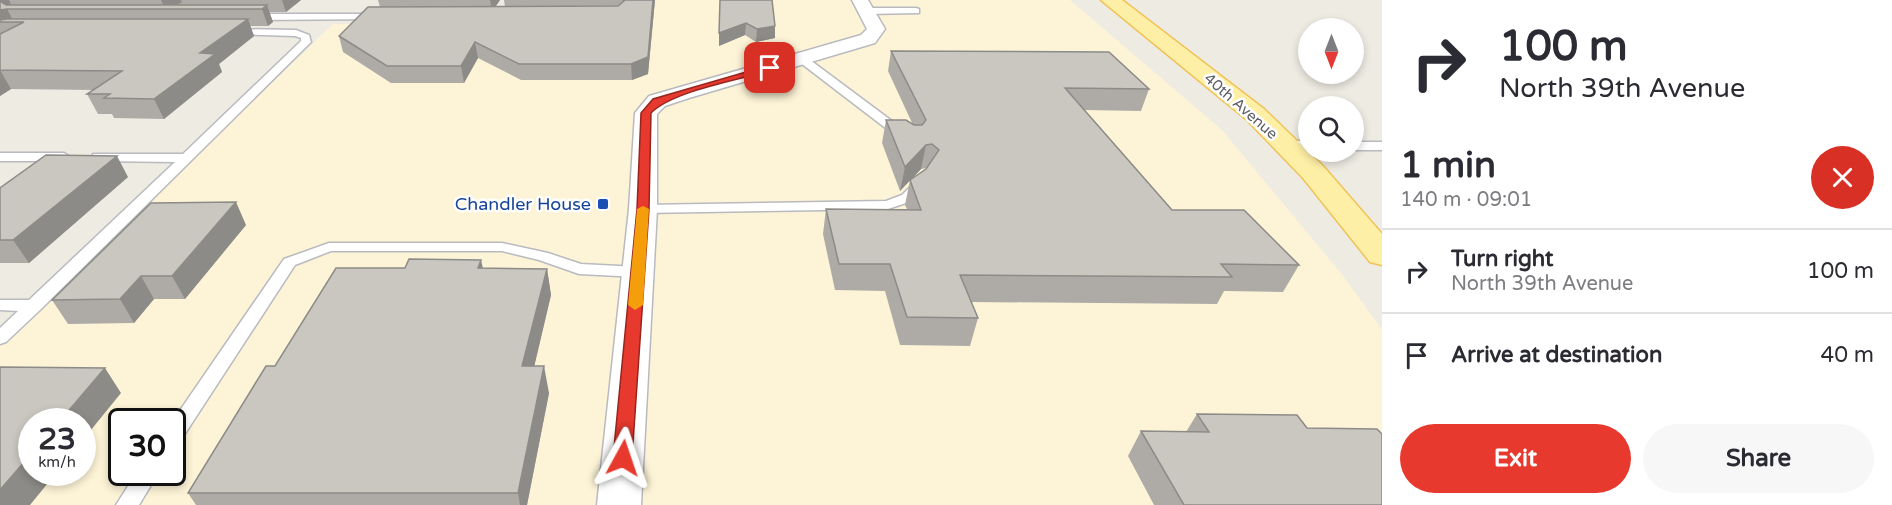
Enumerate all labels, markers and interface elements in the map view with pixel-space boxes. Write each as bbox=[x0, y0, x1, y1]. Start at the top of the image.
north arrow bbox=[1298, 18, 1364, 84]
map controls bbox=[1298, 18, 1364, 162]
text: 100 m bbox=[1499, 21, 1628, 72]
icon: right bbox=[1400, 24, 1478, 102]
pin bbox=[744, 42, 795, 93]
icon: arrive bbox=[753, 51, 786, 84]
street label: 40th Avenue bbox=[1201, 69, 1281, 143]
text: North 39th Avenue bbox=[1499, 72, 1745, 105]
button: search bbox=[1298, 96, 1364, 162]
text: 1 min bbox=[1400, 144, 1496, 187]
button: close bbox=[1811, 146, 1874, 209]
text: 140 m · 09:01 bbox=[1400, 188, 1532, 212]
place label: Chandler House bbox=[455, 193, 591, 215]
marker: Chandler House bbox=[596, 197, 610, 211]
text: Turn right bbox=[1451, 246, 1553, 272]
icon: right bbox=[1400, 255, 1433, 288]
text: 100 m bbox=[1807, 258, 1874, 284]
text: North 39th Avenue bbox=[1451, 272, 1633, 296]
icon: arrive bbox=[1400, 339, 1433, 372]
text: Arrive at destination bbox=[1451, 342, 1662, 368]
text: 40 m bbox=[1820, 342, 1874, 368]
speed limit sign: 30 bbox=[108, 408, 186, 486]
text: 23 bbox=[38, 421, 76, 458]
button: Exit bbox=[1400, 424, 1631, 493]
button: Share bbox=[1643, 424, 1874, 493]
position arrow bbox=[591, 426, 655, 490]
text: km/h bbox=[38, 453, 76, 471]

